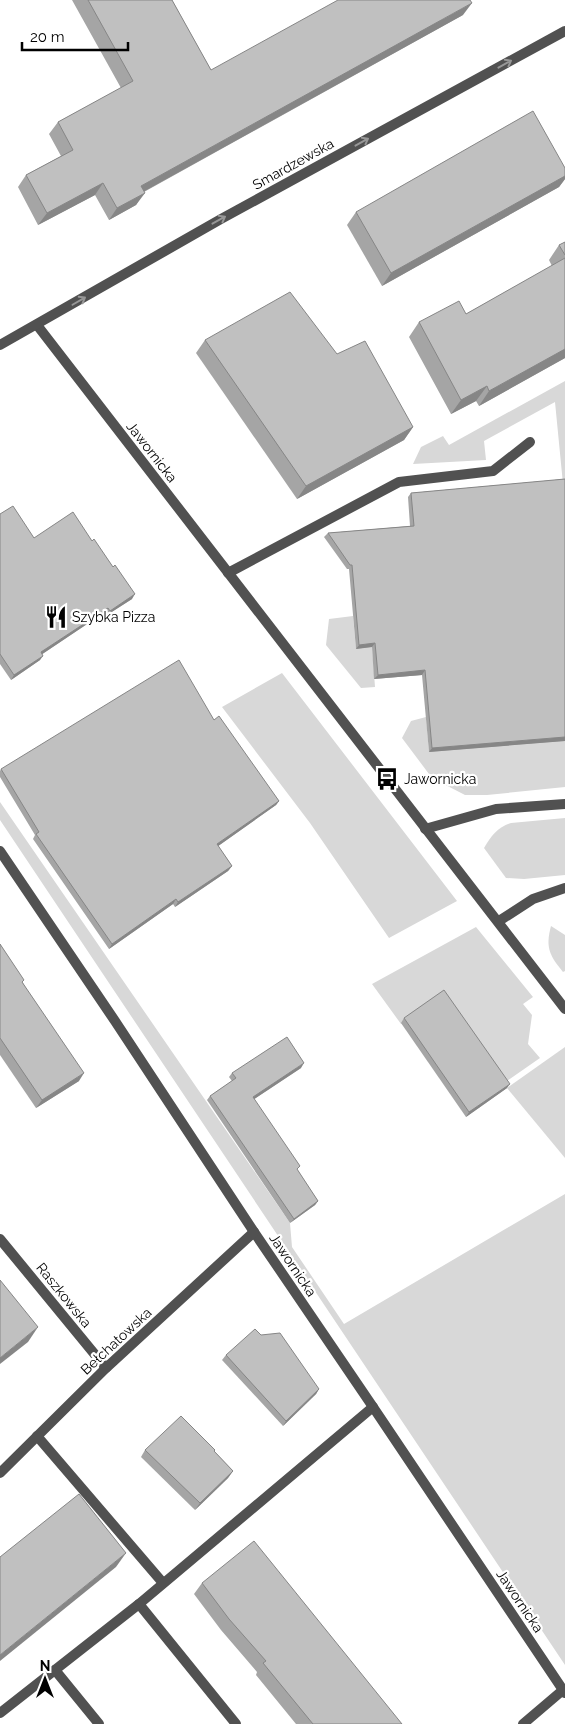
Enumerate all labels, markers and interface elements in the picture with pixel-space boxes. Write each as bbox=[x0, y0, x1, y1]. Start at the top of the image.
scale bar bbox=[22, 20, 129, 52]
text: 20 m bbox=[30, 28, 65, 46]
one-way arrow bbox=[497, 59, 512, 68]
street label: Smardzewska bbox=[250, 135, 336, 193]
one-way arrow bbox=[354, 137, 369, 146]
one-way arrow bbox=[212, 214, 226, 224]
one-way arrow bbox=[71, 296, 86, 306]
street label: Jawornicka bbox=[123, 419, 181, 485]
restaurant icon: Szybka Pizza bbox=[43, 604, 69, 630]
place label: Szybka Pizza bbox=[72, 609, 155, 625]
bus stop icon: Jawornicka bbox=[374, 766, 400, 792]
place label: Jawornicka bbox=[404, 771, 476, 787]
street label: Jawornicka bbox=[266, 1231, 320, 1299]
street label: Raszkowska bbox=[33, 1259, 95, 1331]
street label: Bełchatowska bbox=[77, 1304, 155, 1378]
street label: Jawornicka bbox=[493, 1567, 547, 1635]
north arrow bbox=[20, 1654, 70, 1704]
text: N bbox=[40, 1658, 50, 1674]

